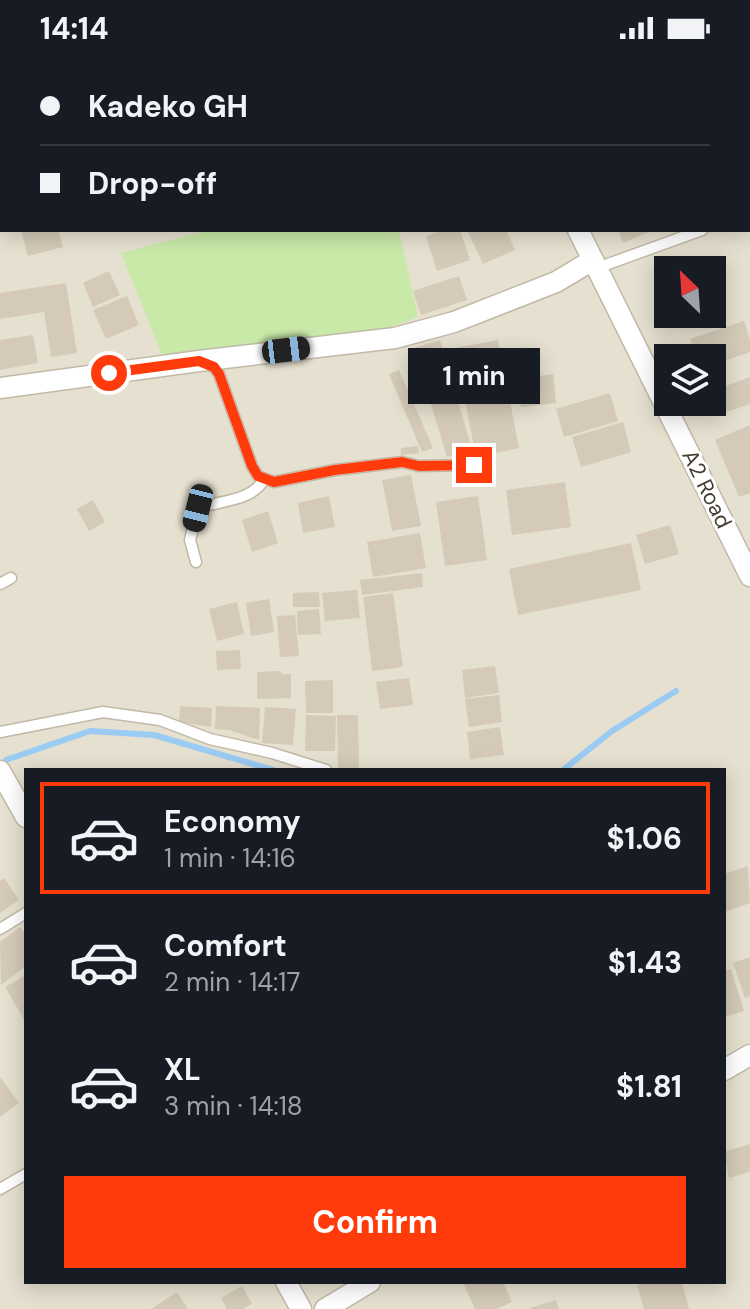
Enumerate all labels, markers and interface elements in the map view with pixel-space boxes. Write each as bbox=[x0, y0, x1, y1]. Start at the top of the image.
text: 14:14 bbox=[40, 9, 108, 48]
text: Kadeko GH bbox=[88, 87, 248, 126]
text: Drop-off bbox=[88, 164, 217, 203]
north arrow bbox=[654, 256, 726, 328]
map controls bbox=[654, 256, 726, 416]
car bbox=[261, 335, 311, 365]
button: layers bbox=[654, 344, 726, 416]
callout: 1 min bbox=[408, 349, 540, 405]
route start bbox=[91, 355, 127, 391]
text: 1 min bbox=[442, 359, 506, 393]
street label: A2 Road bbox=[675, 445, 739, 533]
route end bbox=[456, 447, 492, 483]
car bbox=[181, 482, 215, 534]
icon: car bbox=[68, 802, 140, 874]
text: Economy bbox=[164, 802, 301, 841]
text: $1.06 bbox=[606, 819, 682, 858]
text: 1 min · 14:16 bbox=[164, 841, 296, 875]
icon: car bbox=[68, 926, 140, 998]
text: Comfort bbox=[164, 926, 287, 965]
text: $1.43 bbox=[608, 943, 682, 982]
text: 2 min · 14:17 bbox=[164, 965, 300, 999]
icon: car bbox=[68, 1050, 140, 1122]
text: XL bbox=[164, 1050, 201, 1089]
text: $1.81 bbox=[616, 1067, 682, 1106]
text: 3 min · 14:18 bbox=[164, 1089, 303, 1123]
button: Confirm bbox=[64, 1176, 686, 1268]

